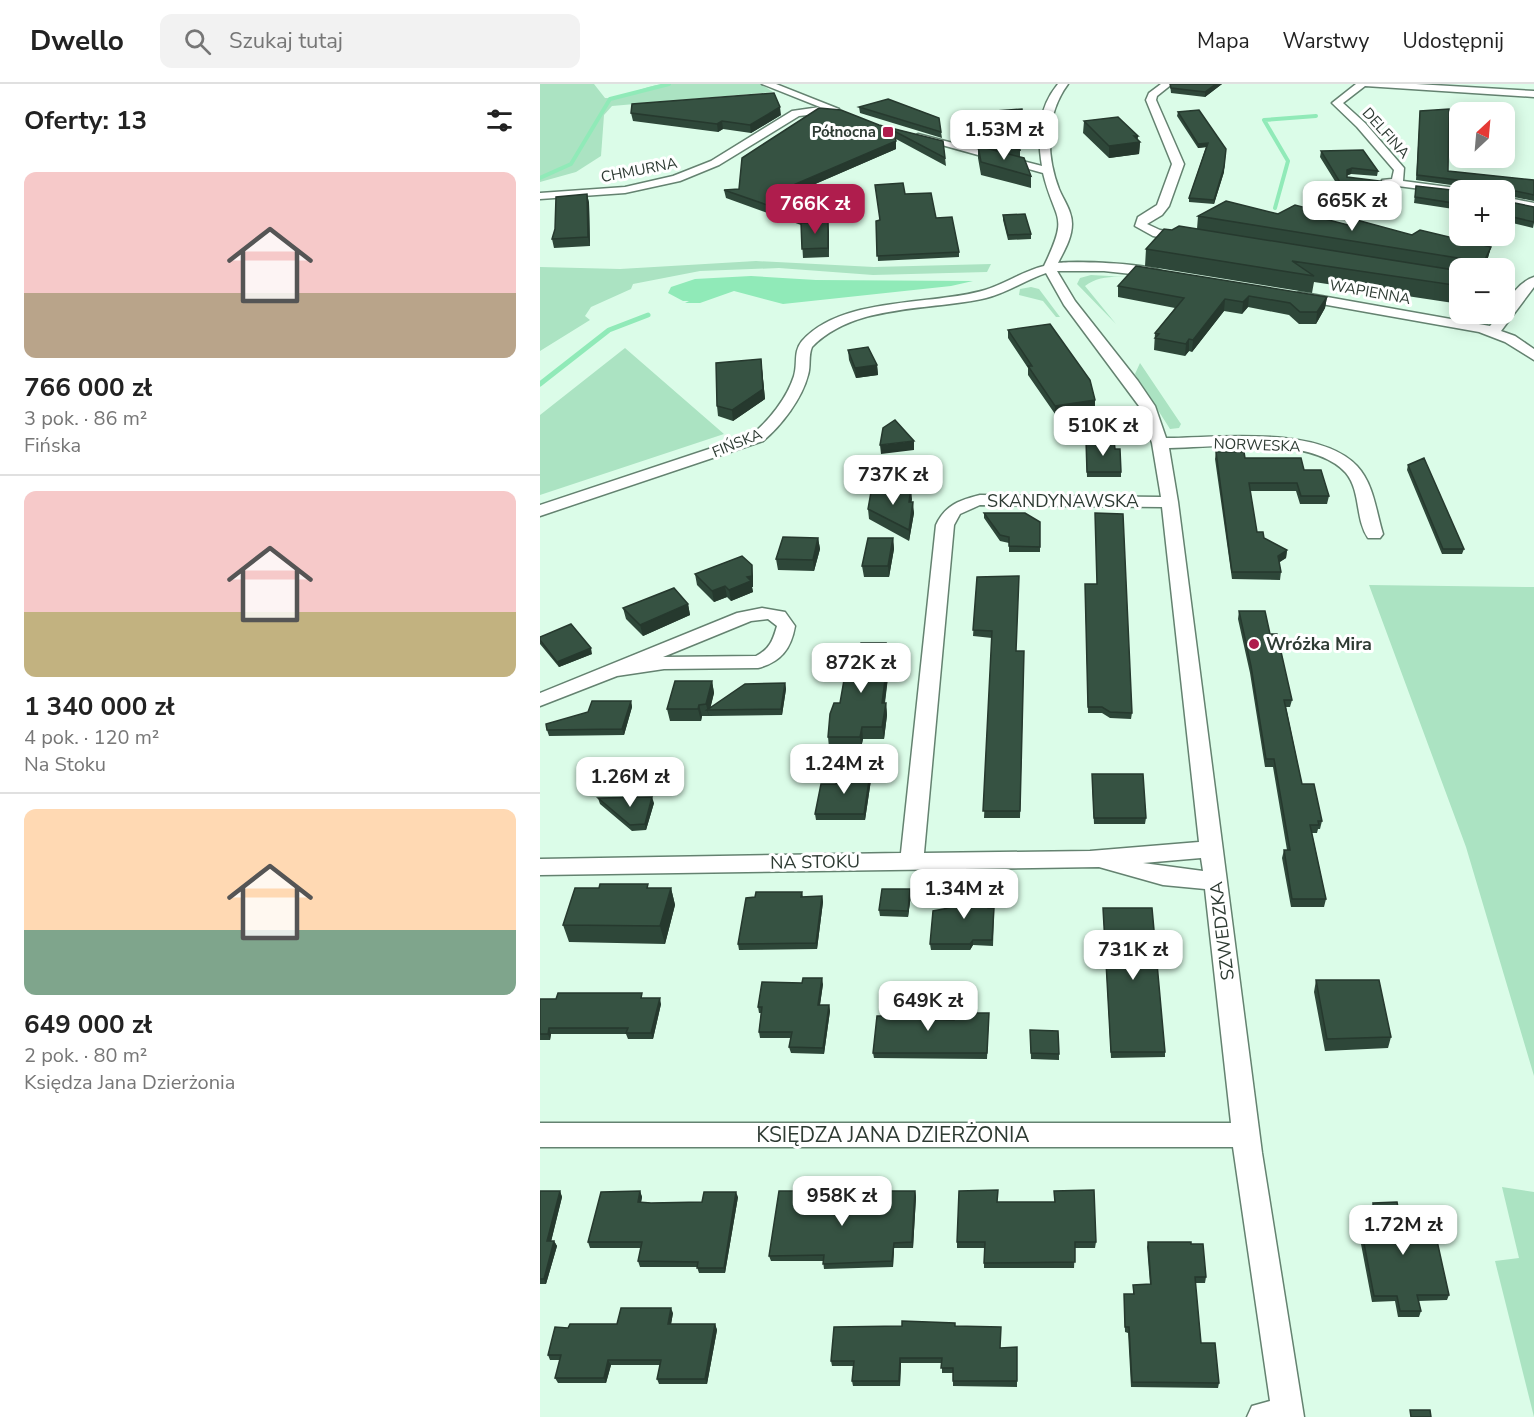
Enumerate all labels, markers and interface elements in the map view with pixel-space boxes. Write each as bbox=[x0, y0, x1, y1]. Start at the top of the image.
search box bbox=[160, 14, 580, 68]
text: Dwello bbox=[30, 22, 124, 60]
icon: search bbox=[181, 25, 214, 58]
text: Szukaj tutaj bbox=[229, 26, 343, 56]
text: Mapa bbox=[1197, 27, 1250, 55]
text: Warstwy bbox=[1283, 27, 1369, 55]
text: Udostępnij bbox=[1402, 27, 1504, 55]
north arrow bbox=[1449, 102, 1515, 168]
map controls bbox=[1449, 102, 1515, 324]
text: Oferty: 13 bbox=[24, 103, 147, 138]
street label: DELFINA bbox=[1358, 103, 1414, 163]
icon: filters bbox=[483, 104, 516, 137]
pin: 1.53M zł bbox=[942, 110, 1066, 161]
text: 1.53M zł bbox=[964, 116, 1044, 143]
place label: Północna bbox=[812, 122, 876, 142]
marker: Północna bbox=[881, 125, 895, 139]
street label: CHMURNA bbox=[599, 153, 679, 187]
button: + bbox=[1449, 180, 1515, 246]
pin: 665K zł bbox=[1297, 181, 1407, 232]
pin: 766K zł bbox=[760, 184, 870, 235]
text: 665K zł bbox=[1317, 187, 1387, 214]
text: 766K zł bbox=[780, 190, 850, 217]
icon: home bbox=[216, 211, 324, 319]
button: − bbox=[1449, 258, 1515, 324]
street label: WAPIENNA bbox=[1328, 275, 1412, 309]
text: 766 000 zł bbox=[24, 370, 152, 405]
text: 3 pok. · 86 m² bbox=[24, 405, 147, 432]
pin: 510K zł bbox=[1048, 406, 1158, 457]
text: 510K zł bbox=[1068, 412, 1138, 439]
street label: FIŃSKA bbox=[709, 424, 765, 462]
text: Fińska bbox=[24, 432, 81, 459]
street label: NORWESKA bbox=[1213, 433, 1301, 457]
pin: 737K zł bbox=[838, 455, 948, 506]
text: 737K zł bbox=[858, 461, 928, 488]
street label: SKANDYNAWSKA bbox=[987, 489, 1139, 513]
icon: home bbox=[216, 530, 324, 638]
place label: Wróżka Mira bbox=[1266, 632, 1372, 656]
marker: Wróżka Mira bbox=[1247, 637, 1261, 651]
pin: 872K zł bbox=[806, 643, 916, 694]
text: 872K zł bbox=[826, 649, 896, 676]
text: 1 340 000 zł bbox=[24, 689, 175, 724]
text: 4 pok. · 120 m² bbox=[24, 724, 159, 751]
pin: 1.24M zł bbox=[782, 744, 906, 795]
text: 1.24M zł bbox=[804, 750, 884, 777]
text: Na Stoku bbox=[24, 751, 106, 778]
pin: 1.26M zł bbox=[568, 757, 692, 808]
text: 1.26M zł bbox=[590, 763, 670, 790]
icon: home bbox=[216, 848, 324, 956]
street label: NA STOKU bbox=[770, 849, 860, 875]
pin: 1.34M zł bbox=[902, 869, 1026, 920]
text: 1.34M zł bbox=[924, 875, 1004, 902]
street label: SZWEDZKA bbox=[1204, 880, 1240, 982]
pin: 731K zł bbox=[1078, 930, 1188, 981]
text: 731K zł bbox=[1098, 936, 1168, 963]
pin: 649K zł bbox=[873, 981, 983, 1032]
text: 649K zł bbox=[893, 987, 963, 1014]
text: 649 000 zł bbox=[24, 1007, 152, 1042]
text: 2 pok. · 80 m² bbox=[24, 1042, 147, 1069]
text: Księdza Jana Dzierżonia bbox=[24, 1069, 235, 1096]
street label: KSIĘDZA JANA DZIERŻONIA bbox=[756, 1121, 1030, 1149]
pin: 958K zł bbox=[787, 1176, 897, 1227]
text: 958K zł bbox=[807, 1182, 877, 1209]
pin: 1.72M zł bbox=[1341, 1205, 1465, 1256]
text: 1.72M zł bbox=[1363, 1211, 1443, 1238]

